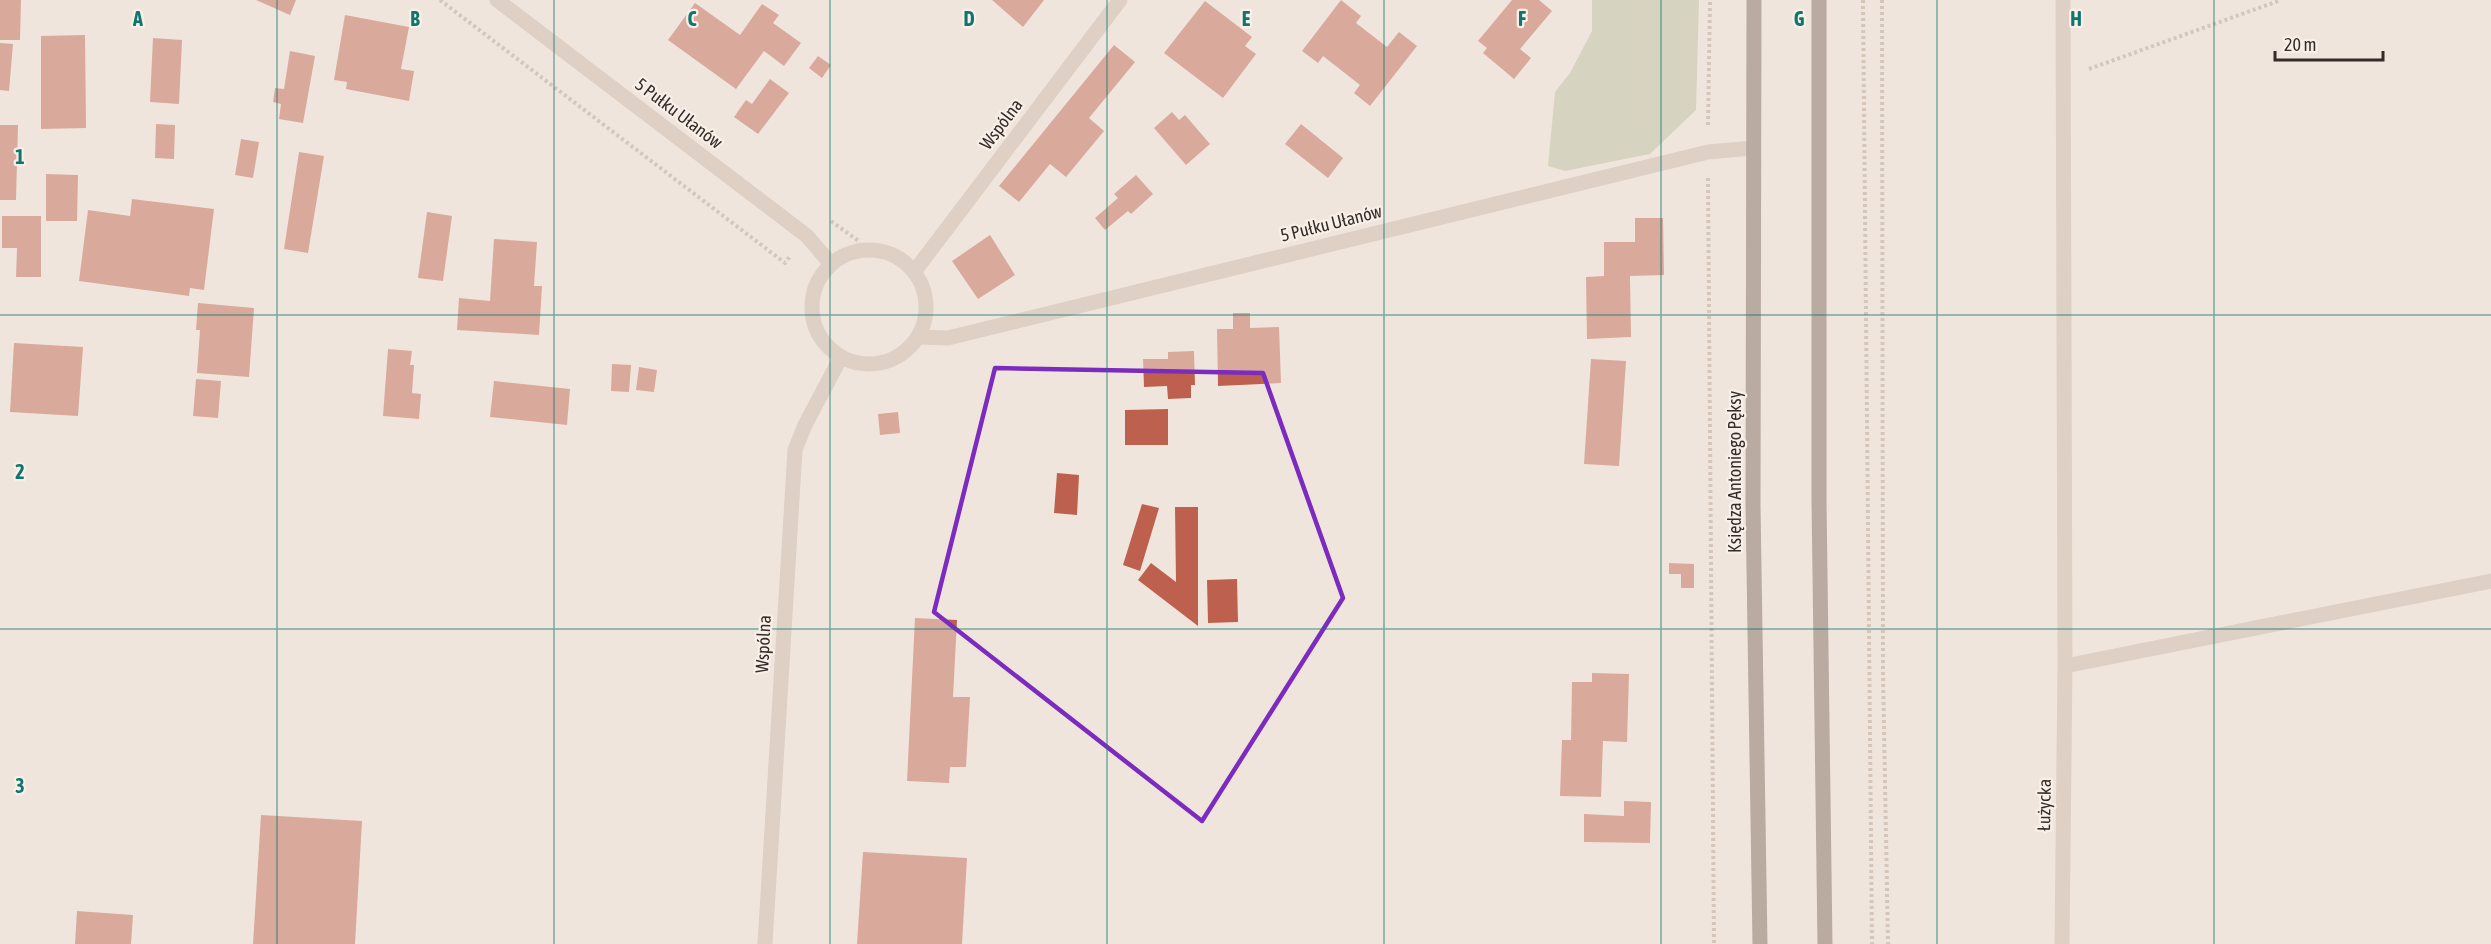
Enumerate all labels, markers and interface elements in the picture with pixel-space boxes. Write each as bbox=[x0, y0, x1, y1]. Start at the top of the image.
text: A bbox=[132, 7, 143, 30]
text: B bbox=[410, 7, 420, 30]
text: C bbox=[688, 7, 697, 30]
text: D bbox=[963, 7, 975, 30]
text: E bbox=[1242, 7, 1251, 30]
text: F bbox=[1518, 7, 1526, 30]
text: G bbox=[1794, 7, 1805, 30]
text: H bbox=[2070, 7, 2082, 30]
scale bar bbox=[2275, 24, 2383, 62]
text: 20 m bbox=[2284, 34, 2316, 55]
street label: 5 Pułku Ułanów bbox=[631, 73, 727, 153]
street label: Wspólna bbox=[975, 95, 1027, 153]
text: 1 bbox=[15, 145, 25, 168]
street label: 5 Pułku Ułanów bbox=[1278, 200, 1384, 246]
street label: Księdza Antoniego Pęksy bbox=[1724, 391, 1745, 553]
text: 2 bbox=[15, 460, 25, 483]
street label: Wspólna bbox=[751, 615, 775, 673]
text: 3 bbox=[15, 774, 25, 797]
street label: Łużycka bbox=[2033, 779, 2055, 831]

